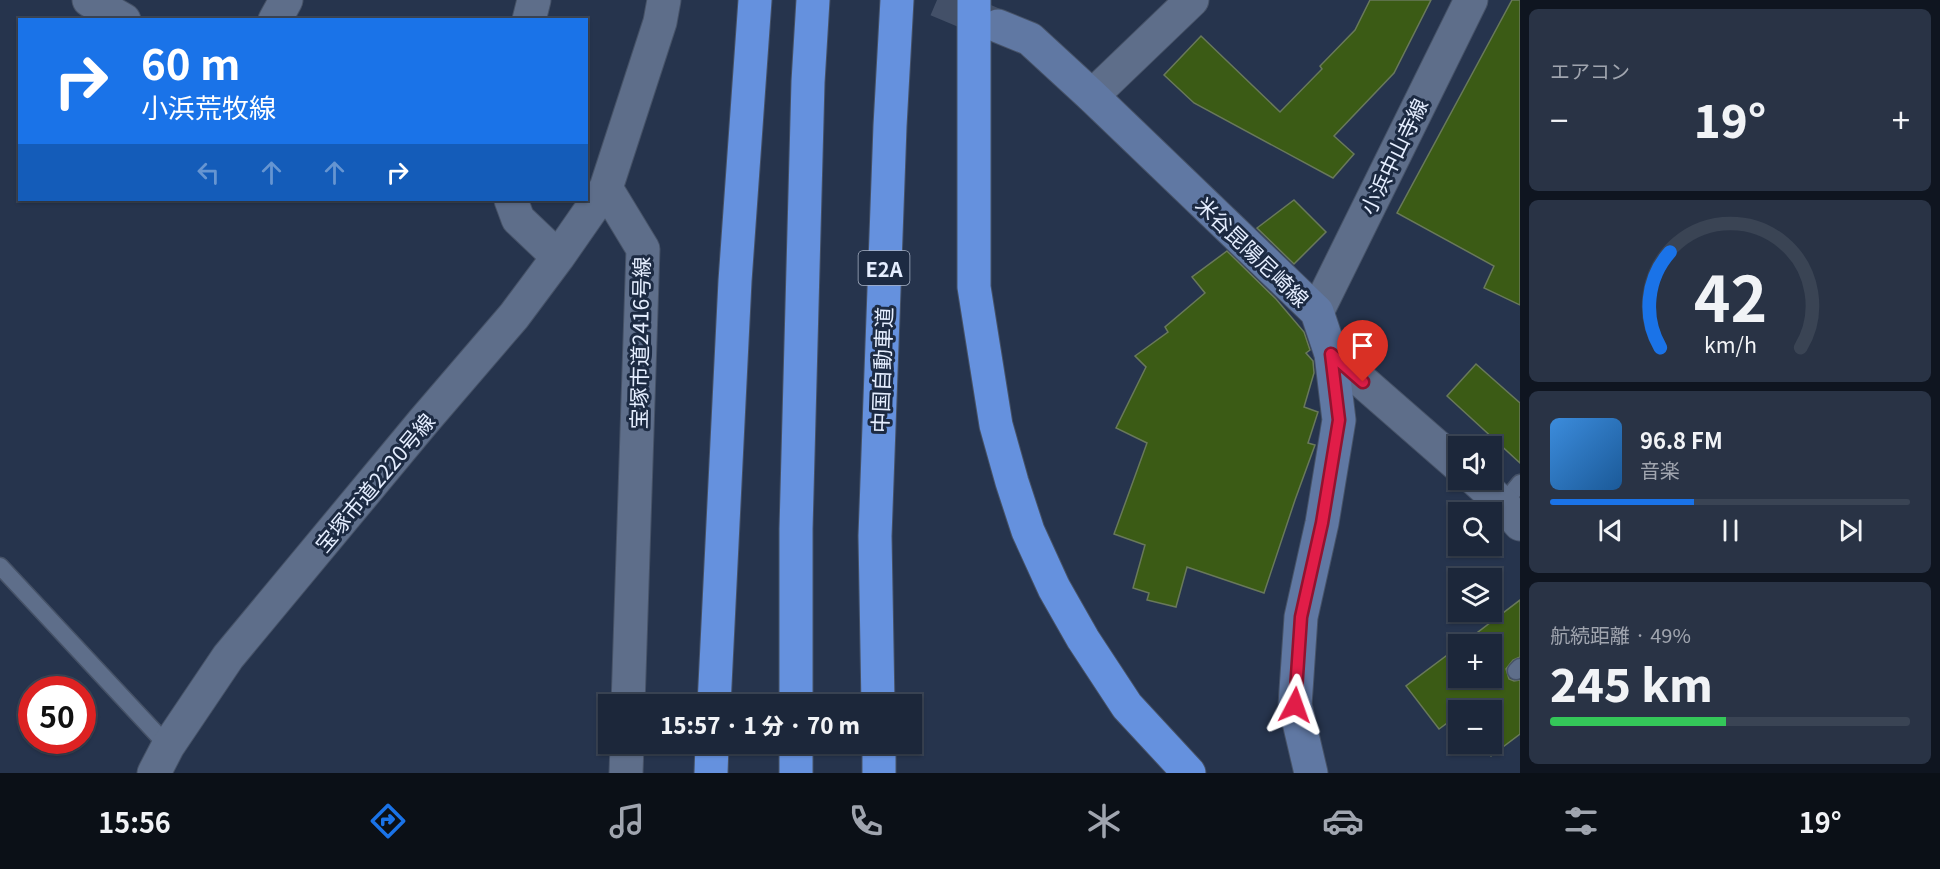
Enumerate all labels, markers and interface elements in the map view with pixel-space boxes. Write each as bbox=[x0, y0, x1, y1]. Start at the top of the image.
text: 60 m bbox=[141, 31, 241, 92]
icon: right bbox=[42, 42, 120, 120]
text: エアコン bbox=[1550, 56, 1630, 85]
text: 19° bbox=[1694, 86, 1766, 151]
text: 小浜荒牧線 bbox=[141, 87, 276, 126]
street label: 小浜中山寺線 bbox=[1352, 93, 1434, 219]
text: − bbox=[1550, 95, 1568, 143]
text: + bbox=[1892, 95, 1910, 143]
icon: left bbox=[192, 156, 225, 189]
icon: ahead bbox=[255, 156, 288, 189]
icon: ahead bbox=[318, 156, 351, 189]
icon: right bbox=[381, 156, 414, 189]
street label: 米谷昆陽尼崎線 bbox=[1190, 189, 1316, 313]
text: 42 bbox=[1693, 250, 1767, 340]
road number: E2A bbox=[858, 251, 910, 285]
street label: 宝塚市道2416号線 bbox=[622, 256, 656, 430]
street label: 中国自動車道 bbox=[864, 307, 898, 433]
pin bbox=[1337, 320, 1388, 382]
text: km/h bbox=[1703, 328, 1757, 359]
icon: arrive bbox=[1346, 329, 1379, 362]
street label: 宝塚市道2220号線 bbox=[307, 406, 441, 558]
text: 96.8 FM bbox=[1640, 423, 1723, 455]
map controls bbox=[1448, 436, 1502, 754]
button: sound bbox=[1448, 436, 1502, 490]
text: 音楽 bbox=[1640, 455, 1680, 484]
button: search bbox=[1448, 502, 1502, 556]
icon: previous bbox=[1594, 514, 1627, 547]
icon: pause bbox=[1714, 514, 1747, 547]
icon: next bbox=[1834, 514, 1867, 547]
button: layers bbox=[1448, 568, 1502, 622]
text: 航続距離 · 49% bbox=[1550, 620, 1691, 649]
button: + bbox=[1448, 634, 1502, 688]
text: 245 km bbox=[1550, 650, 1713, 715]
position arrow bbox=[1263, 673, 1327, 737]
speed limit sign: 50 bbox=[18, 676, 96, 754]
button: − bbox=[1448, 700, 1502, 754]
text: 15:57 · 1 分 · 70 m bbox=[660, 708, 860, 740]
icon: directions bbox=[367, 800, 409, 842]
icon: music bbox=[606, 800, 648, 842]
icon: phone bbox=[845, 800, 887, 842]
icon: climate bbox=[1083, 800, 1125, 842]
icon: car bbox=[1322, 800, 1364, 842]
icon: filters bbox=[1560, 800, 1602, 842]
text: 15:56 bbox=[98, 802, 171, 841]
text: 19° bbox=[1799, 802, 1842, 841]

